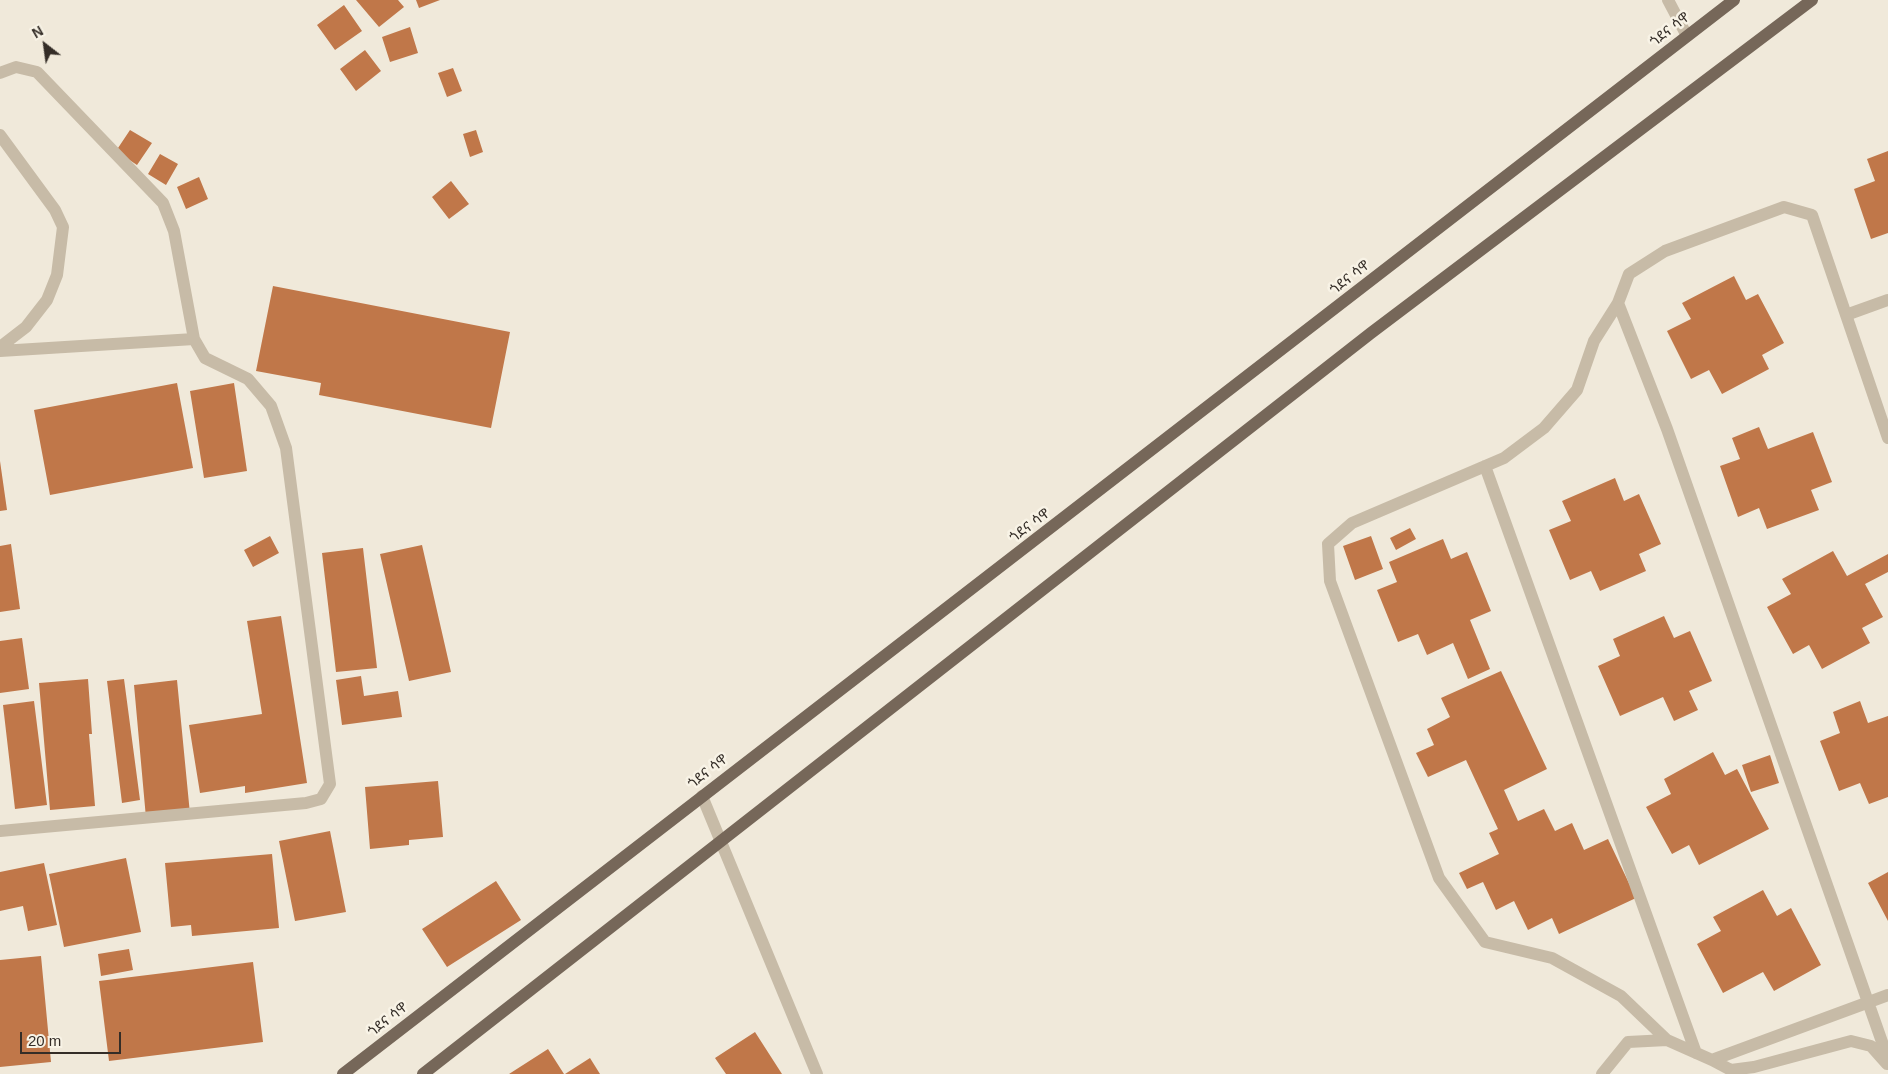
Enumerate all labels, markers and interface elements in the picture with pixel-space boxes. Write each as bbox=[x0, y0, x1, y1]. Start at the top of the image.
street label: ጎደና ሳዋ bbox=[1647, 9, 1693, 51]
north arrow bbox=[20, 20, 70, 70]
text: N bbox=[29, 23, 46, 41]
street label: ጎደና ሳዋ bbox=[1327, 257, 1373, 299]
street label: ጎደና ሳዋ bbox=[1007, 506, 1053, 546]
street label: ጎደና ሳዋ bbox=[685, 751, 731, 793]
street label: ጎደና ሳዋ bbox=[365, 999, 411, 1041]
scale bar bbox=[22, 1022, 124, 1054]
text: 20 m bbox=[28, 1032, 61, 1049]

